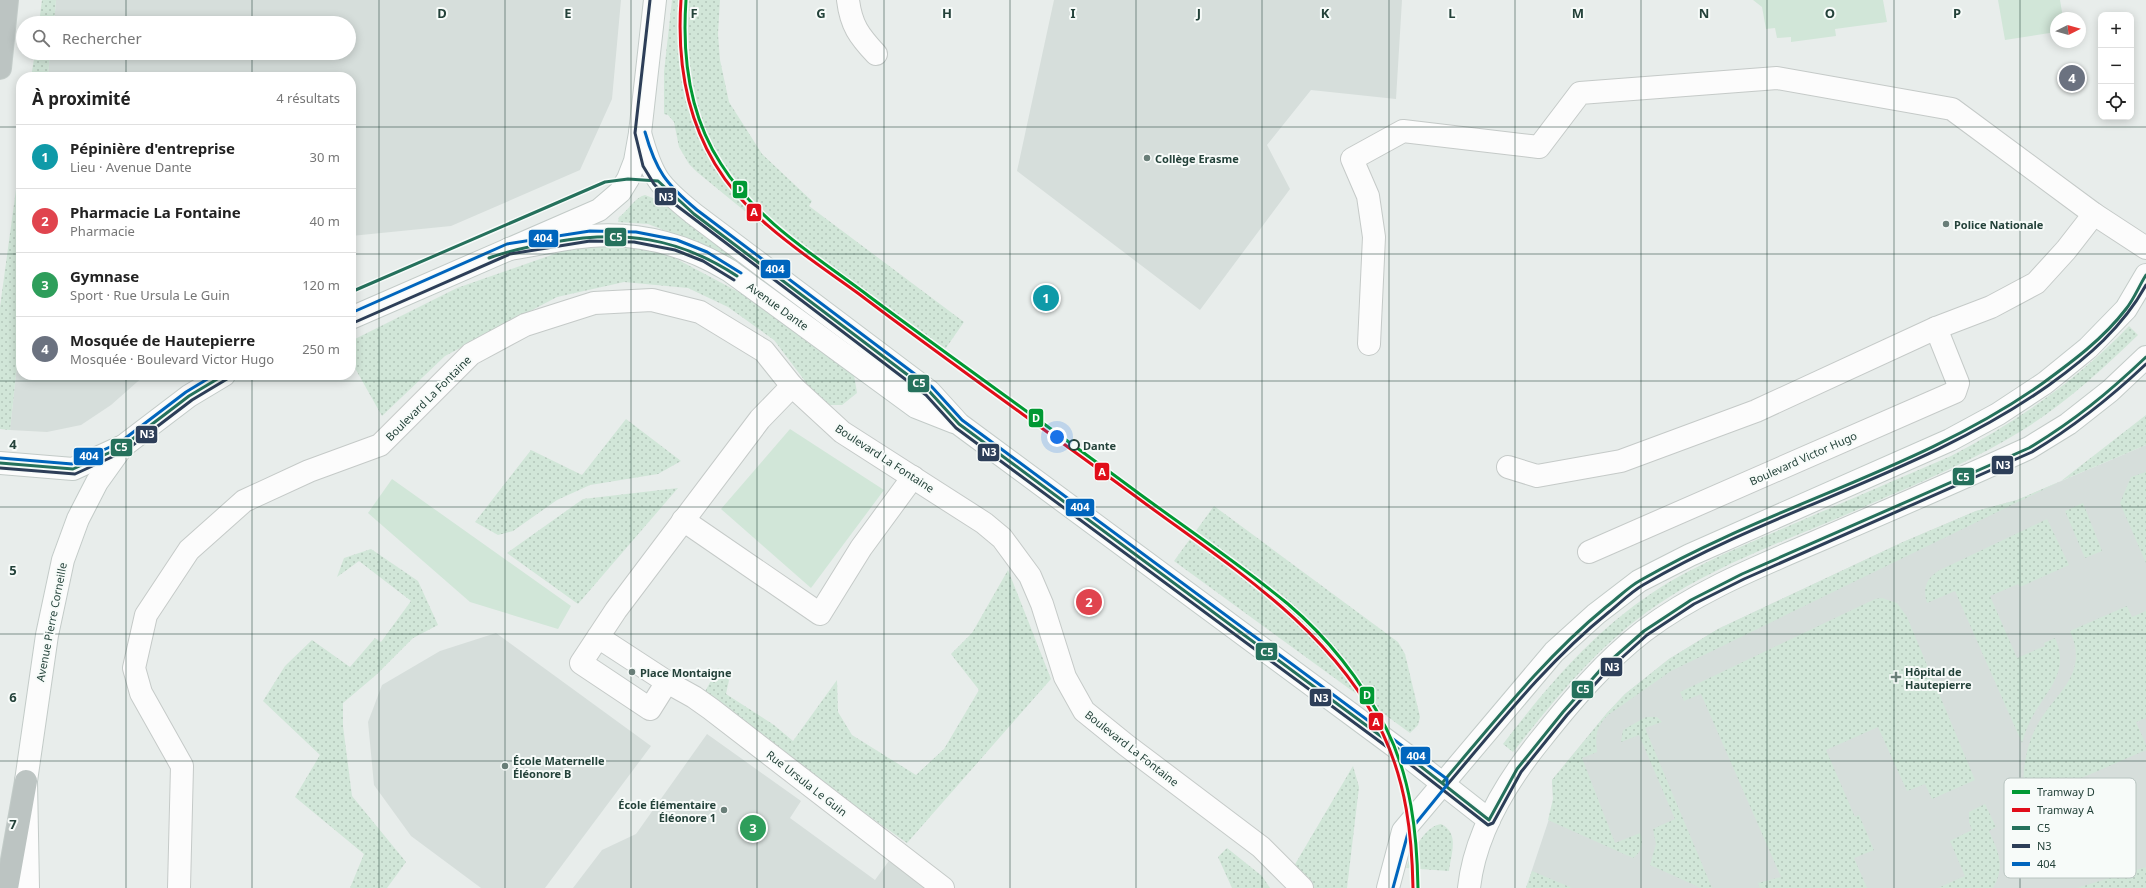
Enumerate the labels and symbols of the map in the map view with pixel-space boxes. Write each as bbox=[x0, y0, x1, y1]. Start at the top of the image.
text: D bbox=[437, 4, 447, 22]
text: E bbox=[564, 4, 572, 22]
text: F bbox=[690, 4, 698, 22]
text: G bbox=[816, 4, 826, 22]
text: H bbox=[942, 4, 952, 22]
text: I bbox=[1070, 4, 1076, 22]
text: J bbox=[1196, 4, 1201, 22]
text: K bbox=[1321, 4, 1330, 22]
text: L bbox=[1448, 4, 1456, 22]
text: M bbox=[1572, 4, 1584, 22]
text: N bbox=[1699, 4, 1709, 22]
text: O bbox=[1825, 4, 1835, 22]
text: P bbox=[1953, 4, 1961, 22]
north arrow bbox=[2050, 12, 2086, 48]
pin: 4 bbox=[2059, 63, 2085, 93]
place label: Collège Erasme bbox=[1155, 151, 1239, 166]
marker: Collège Erasme bbox=[1142, 153, 1152, 163]
line badge: D bbox=[732, 180, 748, 199]
text: D bbox=[736, 181, 744, 196]
line badge: N3 bbox=[654, 187, 677, 206]
text: N3 bbox=[658, 189, 674, 204]
line badge: A bbox=[746, 203, 762, 222]
text: A bbox=[750, 204, 758, 219]
place label: Police Nationale bbox=[1954, 217, 2044, 232]
marker: Police Nationale bbox=[1941, 219, 1951, 229]
line badge: C5 bbox=[604, 227, 627, 247]
line badge: 404 bbox=[528, 229, 559, 248]
text: C5 bbox=[609, 229, 623, 244]
text: 404 bbox=[534, 230, 553, 245]
line badge: 404 bbox=[760, 259, 791, 279]
text: 404 bbox=[766, 261, 785, 276]
street label: Avenue Dante bbox=[744, 279, 812, 333]
pin: 1 bbox=[1033, 283, 1059, 313]
street label: Boulevard La Fontaine bbox=[382, 352, 474, 444]
line badge: C5 bbox=[907, 374, 930, 393]
text: C5 bbox=[912, 375, 926, 390]
line badge: D bbox=[1028, 408, 1044, 428]
text: D bbox=[1032, 410, 1040, 425]
street label: Boulevard La Fontaine bbox=[833, 420, 937, 496]
line badge: N3 bbox=[135, 425, 158, 444]
text: N3 bbox=[139, 426, 155, 441]
your location bbox=[1047, 427, 1067, 447]
street label: Boulevard Victor Hugo bbox=[1747, 427, 1859, 488]
text: 4 bbox=[9, 435, 17, 453]
line badge: C5 bbox=[110, 438, 133, 457]
place label: Dante bbox=[1083, 438, 1117, 453]
text: C5 bbox=[114, 439, 128, 454]
marker: Dante bbox=[1068, 439, 1080, 451]
line badge: N3 bbox=[977, 443, 1000, 462]
text: N3 bbox=[981, 444, 997, 459]
line badge: 404 bbox=[73, 447, 104, 466]
text: 404 bbox=[80, 448, 99, 463]
line badge: N3 bbox=[1991, 455, 2014, 475]
text: N3 bbox=[1995, 457, 2011, 472]
line badge: A bbox=[1094, 462, 1110, 481]
text: A bbox=[1098, 464, 1106, 479]
line badge: C5 bbox=[1952, 467, 1975, 486]
text: C5 bbox=[1956, 469, 1970, 484]
line badge: 404 bbox=[1065, 498, 1095, 517]
text: 404 bbox=[1071, 499, 1090, 514]
text: 5 bbox=[9, 561, 17, 579]
street label: Avenue Pierre Corneille bbox=[32, 561, 70, 683]
pin: 2 bbox=[1076, 587, 1102, 617]
line badge: C5 bbox=[1255, 642, 1278, 661]
text: C5 bbox=[1260, 644, 1274, 659]
line badge: N3 bbox=[1600, 657, 1623, 677]
text: N3 bbox=[1604, 659, 1620, 674]
place label: Hôpital de Hautepierre bbox=[1905, 664, 1972, 692]
place label: Place Montaigne bbox=[640, 665, 732, 680]
marker: Place Montaigne bbox=[627, 667, 637, 677]
marker: Hôpital de Hautepierre bbox=[1890, 671, 1902, 683]
line badge: C5 bbox=[1571, 680, 1594, 699]
text: C5 bbox=[1576, 681, 1590, 696]
line badge: D bbox=[1359, 686, 1375, 705]
text: D bbox=[1363, 687, 1371, 702]
text: 6 bbox=[9, 688, 17, 706]
line badge: N3 bbox=[1309, 688, 1332, 707]
text: N3 bbox=[1313, 690, 1329, 705]
street label: Boulevard La Fontaine bbox=[1082, 707, 1182, 789]
line badge: A bbox=[1368, 712, 1384, 731]
text: A bbox=[1372, 714, 1380, 729]
line badge: 404 bbox=[1400, 746, 1431, 765]
street label: Rue Ursula Le Guin bbox=[764, 747, 850, 819]
text: 404 bbox=[1407, 748, 1426, 763]
place label: École Maternelle Éléonore B bbox=[513, 753, 605, 781]
marker: École Maternelle Éléonore B bbox=[500, 761, 510, 771]
legend bbox=[2004, 778, 2136, 878]
text: Tramway D bbox=[2037, 784, 2095, 799]
place label: École Élémentaire Éléonore 1 bbox=[618, 797, 716, 825]
text: Tramway A bbox=[2037, 802, 2095, 817]
marker: École Élémentaire Éléonore 1 bbox=[719, 805, 729, 815]
pin: 3 bbox=[740, 813, 766, 843]
text: 7 bbox=[9, 815, 17, 833]
text: C5 bbox=[2037, 820, 2050, 835]
text: N3 bbox=[2037, 838, 2052, 853]
text: 404 bbox=[2037, 856, 2057, 871]

